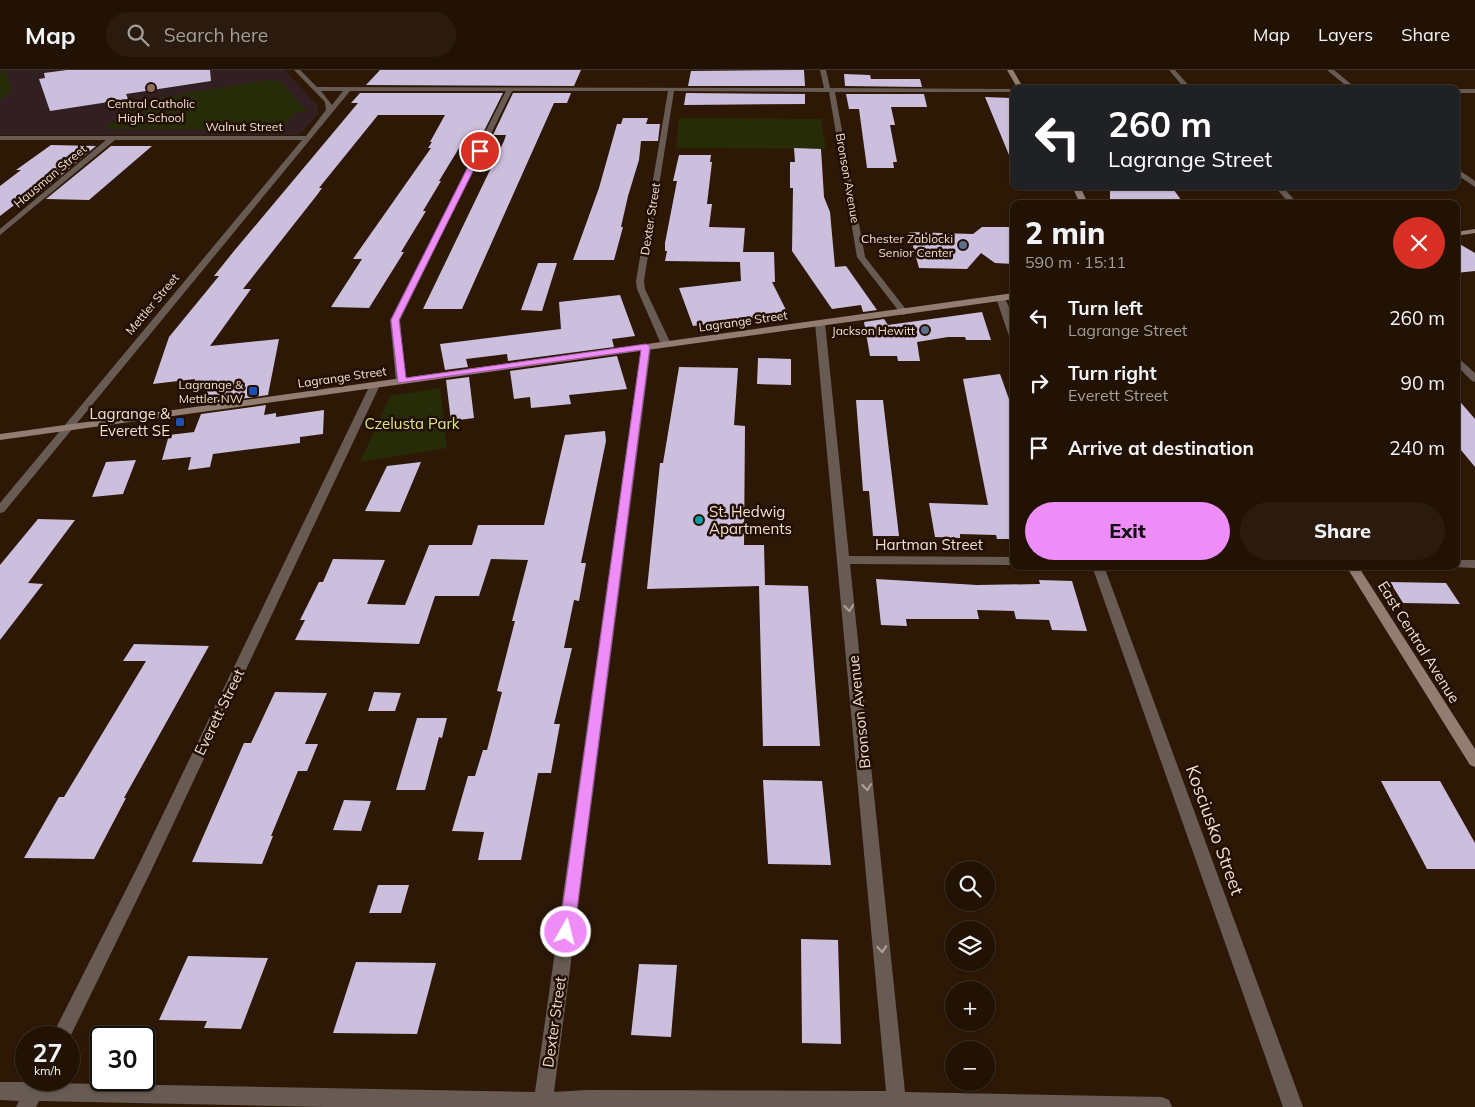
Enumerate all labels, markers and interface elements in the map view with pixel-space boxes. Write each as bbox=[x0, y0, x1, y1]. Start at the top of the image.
search box bbox=[106, 12, 456, 57]
text: Map bbox=[25, 20, 76, 50]
icon: search bbox=[124, 21, 152, 49]
text: Search here bbox=[164, 23, 268, 47]
text: Map bbox=[1253, 23, 1290, 46]
text: Layers bbox=[1318, 23, 1373, 46]
text: Share bbox=[1401, 23, 1450, 46]
marker: Central Catholic High School bbox=[145, 82, 157, 94]
place label: Central Catholic High School bbox=[107, 96, 195, 125]
text: 260 m bbox=[1108, 102, 1212, 146]
icon: left bbox=[1025, 105, 1090, 170]
street label: Walnut Street bbox=[205, 119, 283, 134]
pin bbox=[459, 130, 501, 172]
street label: Bronson Avenue bbox=[833, 132, 863, 224]
icon: arrive bbox=[466, 137, 494, 165]
street label: Hausman Street bbox=[11, 141, 89, 211]
text: Lagrange Street bbox=[1108, 145, 1272, 173]
street label: Dexter Street bbox=[637, 182, 663, 256]
text: 2 min bbox=[1025, 214, 1105, 252]
button: close bbox=[1393, 217, 1445, 269]
place label: Chester Zablocki Senior Center bbox=[861, 231, 954, 260]
marker: Chester Zablocki Senior Center bbox=[957, 239, 969, 251]
text: 590 m · 15:11 bbox=[1025, 252, 1126, 272]
street label: Mettler Street bbox=[122, 270, 182, 338]
text: Turn left bbox=[1068, 296, 1143, 320]
icon: left bbox=[1025, 304, 1053, 332]
text: 260 m bbox=[1389, 306, 1445, 330]
street label: Lagrange Street bbox=[698, 307, 788, 335]
text: Lagrange Street bbox=[1068, 320, 1187, 340]
place label: Jackson Hewitt bbox=[832, 323, 915, 338]
marker: Jackson Hewitt bbox=[919, 324, 931, 336]
text: Turn right bbox=[1068, 361, 1157, 385]
street label: Lagrange Street bbox=[297, 363, 387, 391]
icon: right bbox=[1025, 369, 1053, 397]
text: 90 m bbox=[1401, 371, 1445, 395]
place label: Lagrange & Mettler NW bbox=[179, 377, 244, 406]
marker: Lagrange & Mettler NW bbox=[247, 385, 259, 397]
text: Everett Street bbox=[1068, 385, 1168, 405]
place label: Lagrange & Everett SE bbox=[89, 404, 171, 440]
park label: Czelusta Park bbox=[364, 414, 460, 433]
marker: Lagrange & Everett SE bbox=[174, 416, 186, 428]
icon: arrive bbox=[1025, 434, 1053, 462]
text: Arrive at destination bbox=[1068, 436, 1254, 460]
text: 240 m bbox=[1389, 436, 1445, 460]
place label: St. Hedwig Apartments bbox=[709, 502, 792, 538]
button: Exit bbox=[1025, 502, 1230, 560]
button: Share bbox=[1240, 502, 1445, 560]
marker: St. Hedwig Apartments bbox=[693, 514, 705, 526]
street label: Hartman Street bbox=[875, 535, 983, 554]
street label: East Central Avenue bbox=[1374, 577, 1464, 707]
one-way arrow bbox=[843, 604, 854, 612]
street label: Bronson Avenue bbox=[844, 654, 874, 770]
street label: Everett Street bbox=[190, 666, 248, 758]
street label: Kosciusko Street bbox=[1181, 762, 1249, 898]
one-way arrow bbox=[861, 783, 872, 791]
map controls bbox=[945, 861, 995, 1091]
button: search bbox=[945, 861, 995, 911]
position arrow bbox=[539, 905, 591, 957]
button: layers bbox=[945, 921, 995, 971]
one-way arrow bbox=[876, 945, 887, 953]
street label: Dexter Street bbox=[538, 975, 570, 1069]
button: + bbox=[945, 981, 995, 1031]
speed limit sign: 30 bbox=[90, 1026, 155, 1091]
text: 27 bbox=[32, 1037, 63, 1068]
button: − bbox=[945, 1041, 995, 1091]
text: km/h bbox=[34, 1063, 61, 1078]

